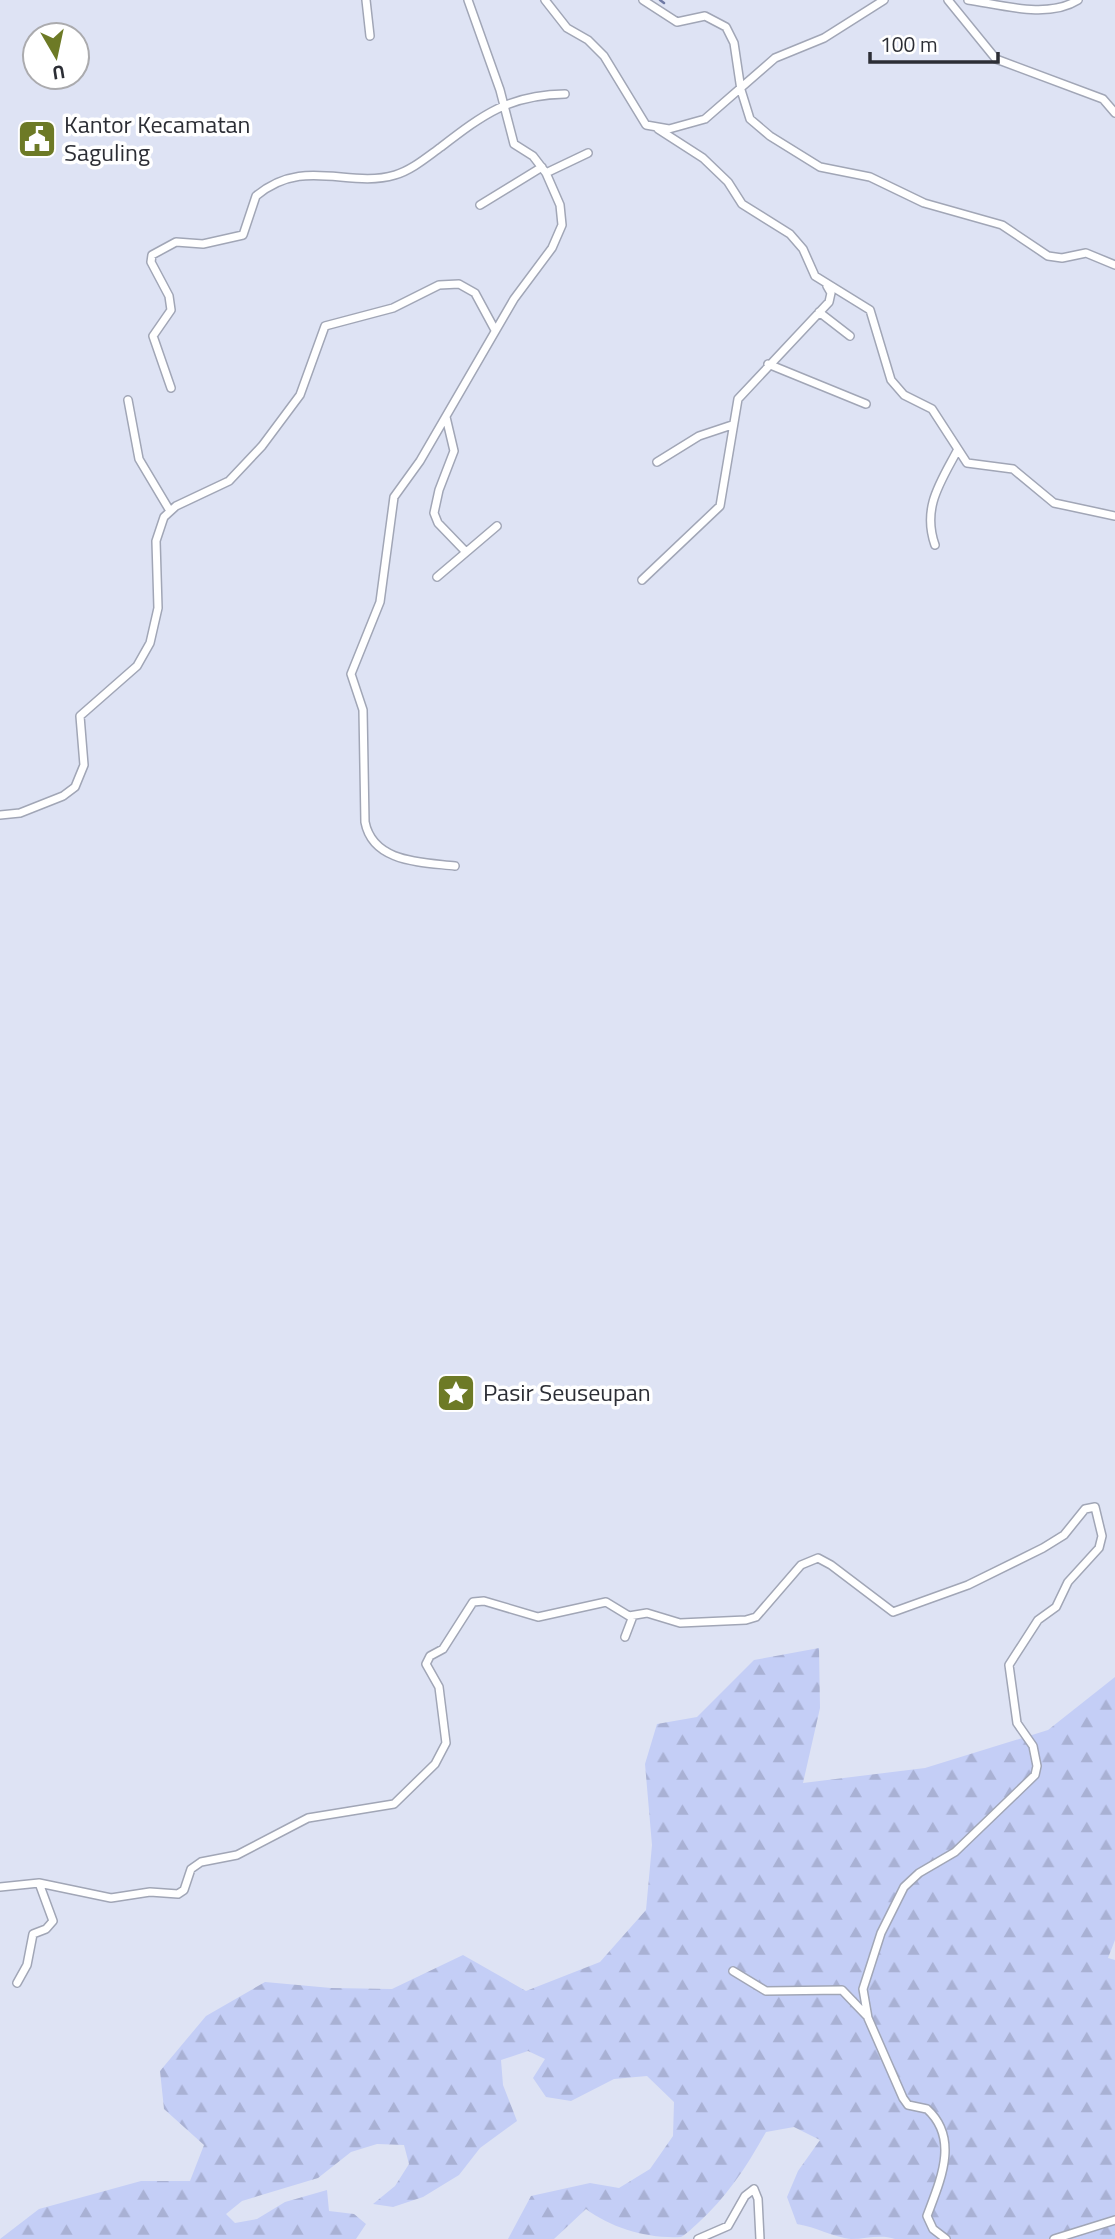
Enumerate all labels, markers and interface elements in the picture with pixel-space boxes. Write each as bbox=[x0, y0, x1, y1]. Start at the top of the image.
north arrow bbox=[21, 21, 91, 91]
scale bar bbox=[870, 21, 998, 65]
text: 100 m bbox=[880, 28, 937, 60]
text: U bbox=[50, 58, 67, 89]
place label: Kantor Kecamatan Saguling bbox=[64, 106, 251, 170]
public building icon: Kantor Kecamatan Saguling bbox=[16, 118, 58, 160]
place icon: Pasir Seuseupan bbox=[435, 1372, 477, 1414]
place label: Pasir Seuseupan bbox=[483, 1374, 651, 1410]

